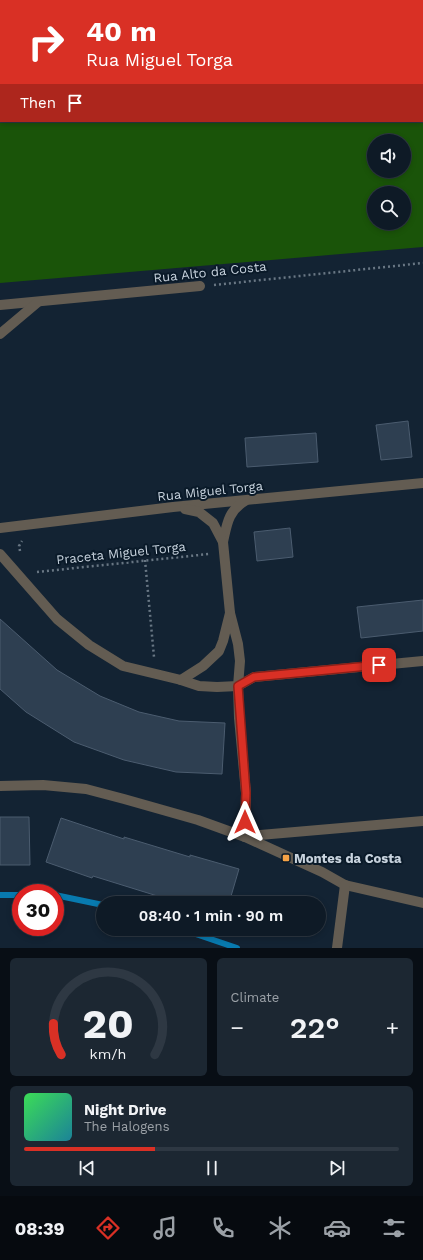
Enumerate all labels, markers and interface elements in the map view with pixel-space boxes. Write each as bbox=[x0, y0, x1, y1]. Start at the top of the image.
text: 40 m bbox=[86, 15, 156, 48]
icon: right bbox=[20, 16, 72, 68]
text: Rua Miguel Torga bbox=[86, 49, 233, 70]
icon: arrive bbox=[64, 92, 86, 114]
text: Then bbox=[20, 94, 56, 112]
map controls bbox=[367, 134, 411, 230]
button: sound bbox=[367, 134, 411, 178]
button: search bbox=[367, 186, 411, 230]
street label: Rua Alto da Costa bbox=[153, 259, 268, 285]
street label: Rua Miguel Torga bbox=[156, 478, 264, 504]
street label: Praceta Miguel Torga bbox=[56, 539, 187, 567]
pin bbox=[362, 648, 396, 682]
icon: arrive bbox=[368, 654, 390, 676]
position arrow bbox=[224, 801, 266, 843]
place label: Montes da Costa bbox=[294, 851, 402, 866]
marker: Montes da Costa bbox=[281, 853, 291, 863]
speed limit sign: 30 bbox=[12, 884, 64, 936]
text: 08:40 · 1 min · 90 m bbox=[139, 907, 283, 925]
text: Climate bbox=[231, 990, 279, 1005]
text: 20 bbox=[82, 999, 134, 1048]
text: 22° bbox=[290, 1010, 340, 1045]
text: − bbox=[231, 1015, 244, 1040]
text: + bbox=[386, 1015, 399, 1040]
text: km/h bbox=[90, 1046, 127, 1062]
text: Night Drive bbox=[84, 1101, 167, 1119]
text: The Halogens bbox=[84, 1119, 170, 1134]
icon: previous bbox=[76, 1157, 98, 1179]
icon: pause bbox=[201, 1157, 223, 1179]
icon: next bbox=[326, 1157, 348, 1179]
icon: directions bbox=[94, 1214, 122, 1242]
icon: music bbox=[151, 1214, 179, 1242]
icon: phone bbox=[209, 1214, 237, 1242]
icon: climate bbox=[266, 1214, 294, 1242]
icon: car bbox=[323, 1214, 351, 1242]
icon: filters bbox=[380, 1214, 408, 1242]
text: 08:39 bbox=[15, 1218, 65, 1239]

